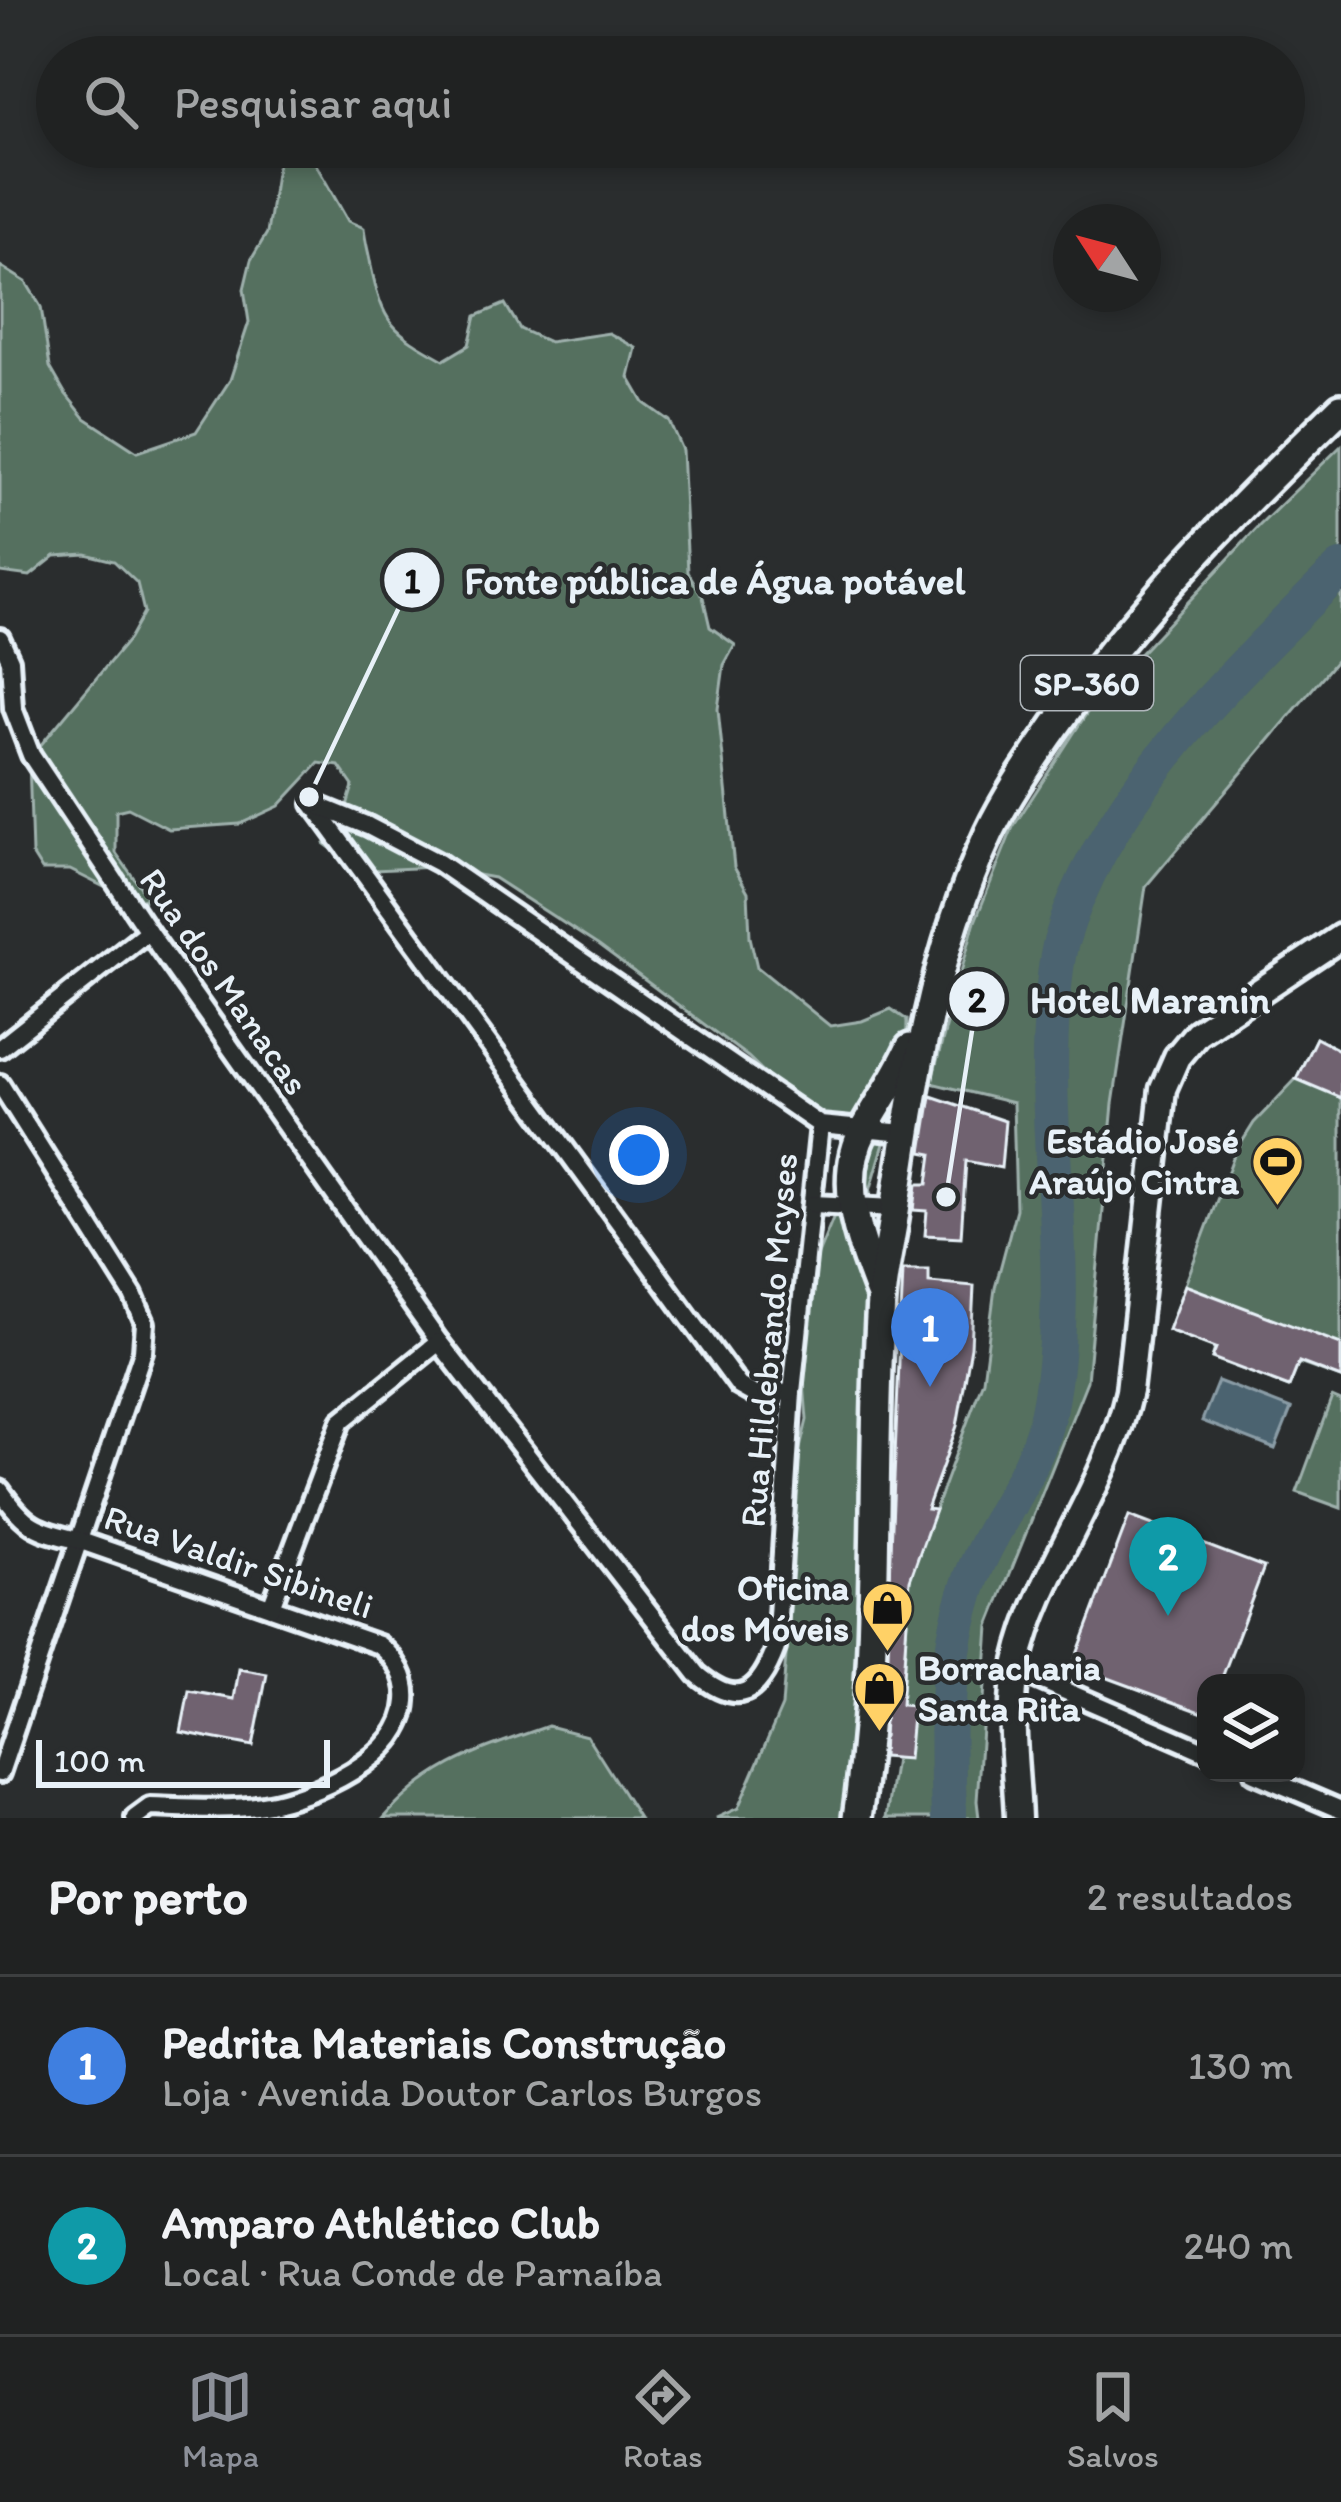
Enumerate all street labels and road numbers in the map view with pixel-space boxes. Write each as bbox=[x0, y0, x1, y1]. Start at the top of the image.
road number: SP-360 bbox=[1021, 656, 1153, 710]
street label: Rua dos Manacas bbox=[131, 860, 319, 1103]
street label: Rua Hildebrando Mcyses bbox=[731, 1151, 806, 1529]
street label: Rua Valdir Sibineli bbox=[99, 1495, 379, 1628]

